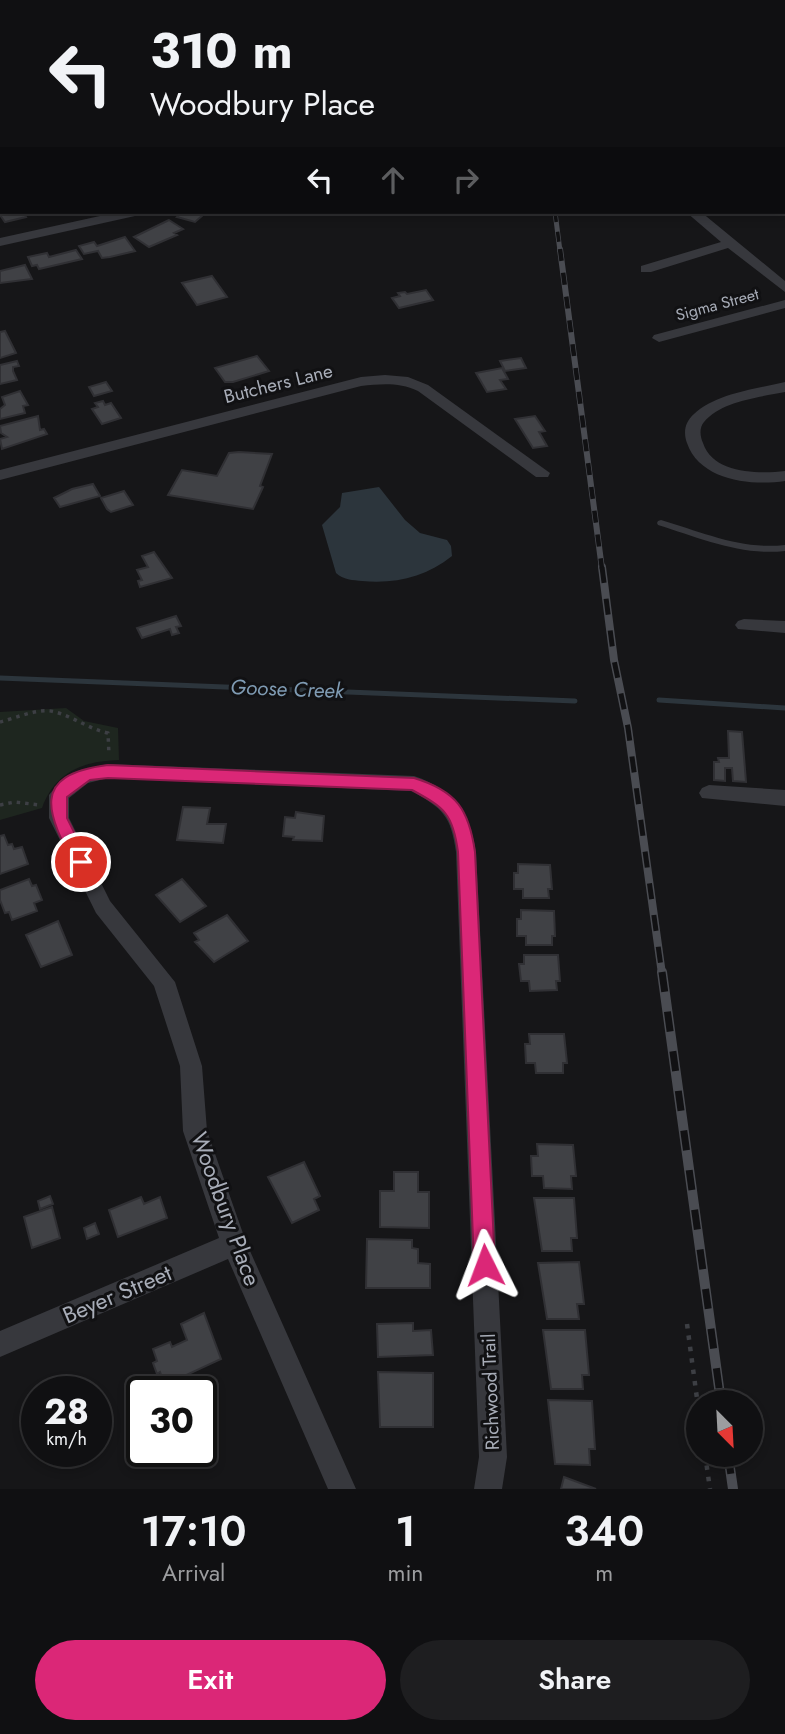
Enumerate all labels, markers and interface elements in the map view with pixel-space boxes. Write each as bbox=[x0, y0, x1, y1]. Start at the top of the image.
text: 310 m bbox=[150, 16, 293, 86]
icon: left bbox=[35, 28, 126, 119]
text: Woodbury Place bbox=[150, 81, 375, 127]
icon: left bbox=[301, 161, 339, 199]
icon: ahead bbox=[374, 161, 412, 199]
icon: right bbox=[447, 161, 485, 199]
street label: Sigma Street bbox=[673, 282, 761, 327]
street label: Butchers Lane bbox=[221, 357, 336, 410]
water label: Goose Creek bbox=[230, 672, 345, 706]
pin bbox=[51, 832, 111, 892]
icon: arrive bbox=[62, 843, 100, 881]
street label: Woodbury Place bbox=[182, 1127, 270, 1291]
position arrow bbox=[448, 1228, 522, 1302]
street label: Beyer Street bbox=[57, 1256, 177, 1332]
street label: Richwood Trail bbox=[475, 1333, 506, 1451]
speed limit sign: 30 bbox=[126, 1376, 217, 1467]
text: 28 bbox=[44, 1387, 89, 1437]
north arrow bbox=[686, 1390, 763, 1466]
map controls bbox=[686, 1390, 763, 1467]
text: km/h bbox=[46, 1426, 87, 1452]
text: 17:10 bbox=[141, 1501, 247, 1562]
text: 1 bbox=[395, 1501, 416, 1562]
text: 340 bbox=[564, 1501, 644, 1562]
text: Arrival bbox=[162, 1556, 225, 1590]
text: min bbox=[387, 1556, 423, 1590]
text: m bbox=[595, 1556, 613, 1590]
button: Exit bbox=[35, 1640, 386, 1720]
button: Share bbox=[400, 1640, 750, 1720]

